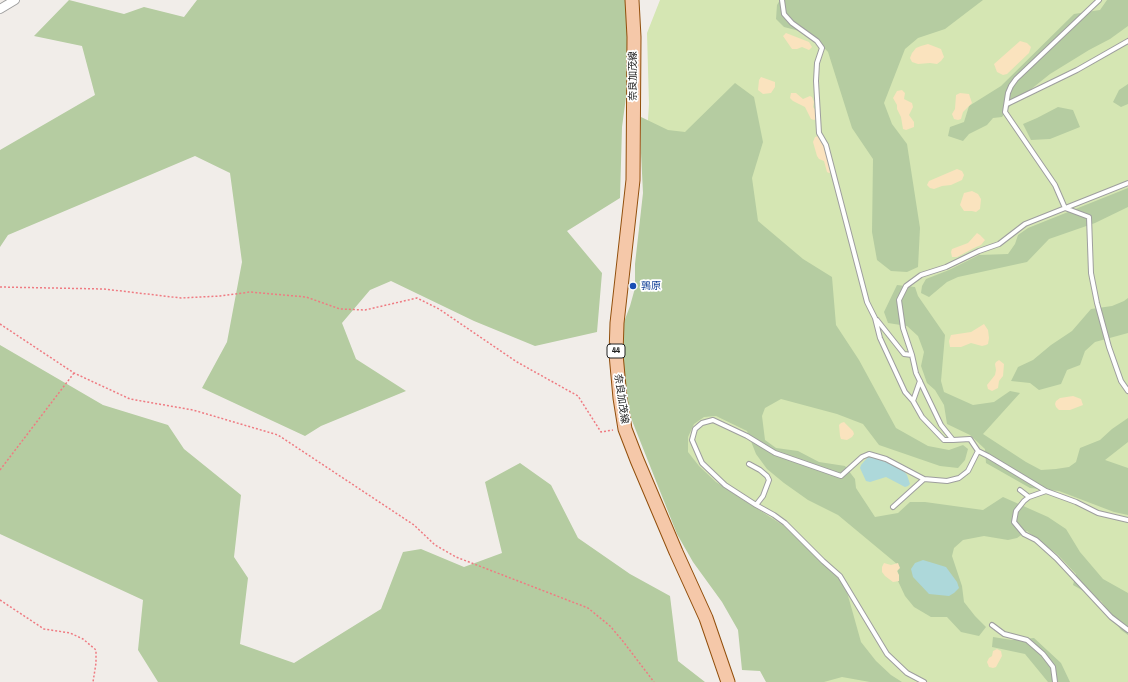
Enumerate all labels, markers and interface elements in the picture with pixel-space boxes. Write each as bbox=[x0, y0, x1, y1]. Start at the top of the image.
street label: 奈良加茂線 bbox=[627, 51, 639, 101]
place label: 鶉原 bbox=[641, 280, 661, 292]
marker: 鶉原 bbox=[628, 281, 638, 291]
road number: 44 bbox=[607, 344, 625, 358]
street label: 奈良加茂線 bbox=[612, 373, 630, 425]

